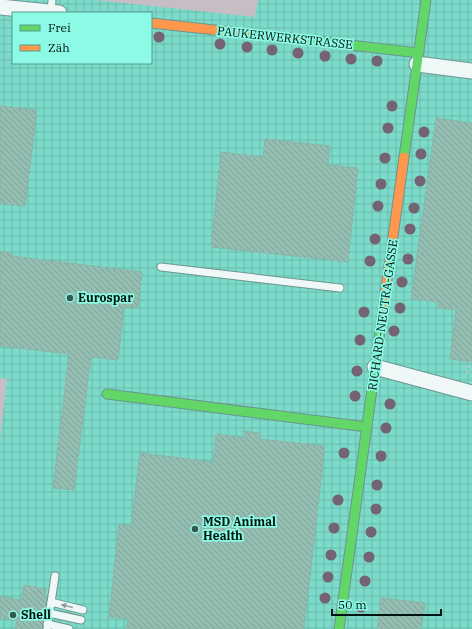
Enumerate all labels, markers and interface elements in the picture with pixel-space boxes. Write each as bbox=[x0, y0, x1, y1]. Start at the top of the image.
legend bbox=[12, 12, 152, 64]
text: Frei bbox=[48, 20, 71, 35]
street label: PAUKERWERKSTRASSE bbox=[216, 23, 354, 52]
text: Zäh bbox=[48, 40, 70, 55]
street label: RICHARD-NEUTRA-GASSE bbox=[364, 238, 401, 391]
place label: Eurospar bbox=[78, 290, 133, 305]
marker: Eurospar bbox=[65, 293, 75, 303]
place label: MSD Animal Health bbox=[203, 514, 276, 543]
marker: MSD Animal Health bbox=[190, 524, 200, 534]
scale bar bbox=[332, 591, 441, 617]
text: 50 m bbox=[338, 597, 367, 612]
one-way arrow bbox=[61, 603, 73, 609]
place label: Shell bbox=[21, 607, 51, 622]
marker: Shell bbox=[8, 610, 18, 620]

